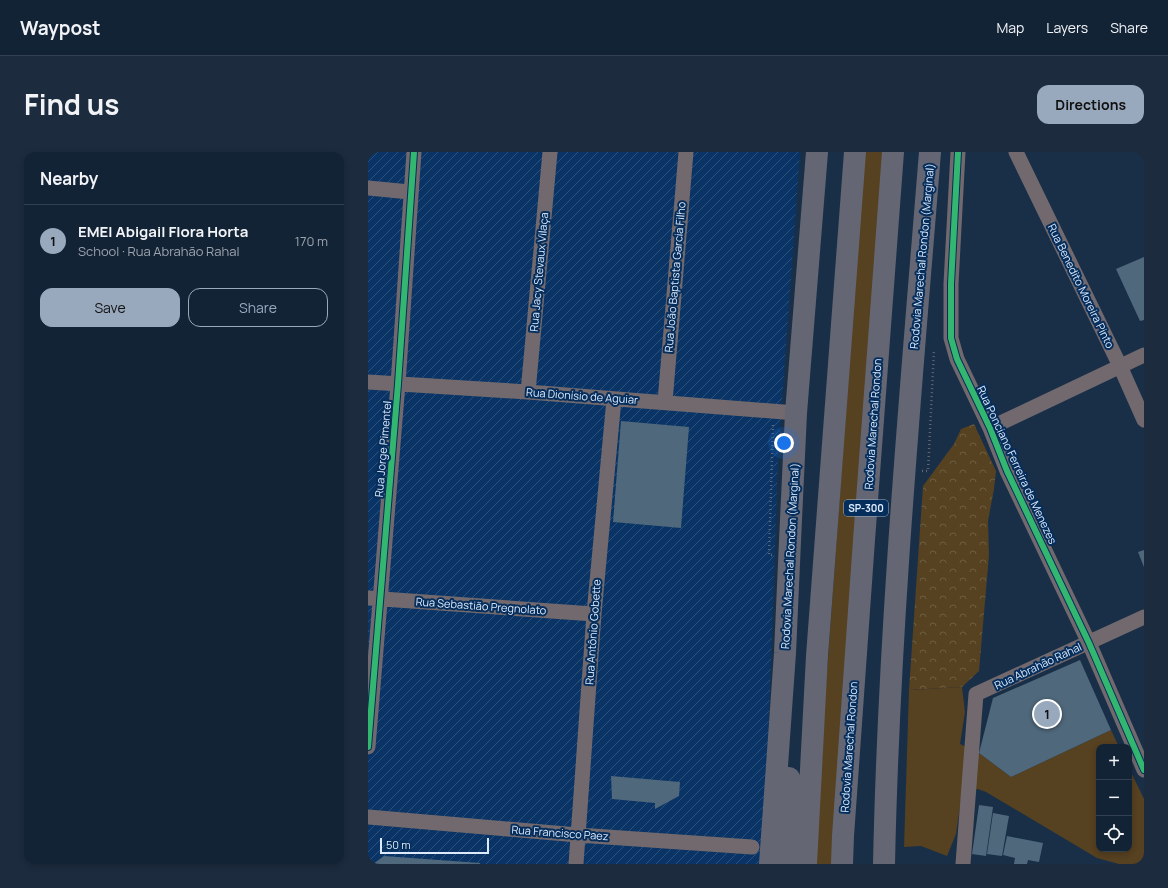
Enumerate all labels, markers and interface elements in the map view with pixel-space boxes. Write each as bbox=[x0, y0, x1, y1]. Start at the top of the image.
text: Waypost bbox=[20, 15, 100, 41]
text: Map bbox=[996, 18, 1024, 37]
text: Layers bbox=[1046, 18, 1088, 37]
text: Share bbox=[1110, 18, 1148, 37]
text: Find us bbox=[24, 85, 119, 123]
button: Directions bbox=[1037, 85, 1144, 124]
street label: Rodovia Marechal Rondon (Marginal) bbox=[906, 162, 937, 349]
text: Nearby bbox=[40, 167, 98, 190]
street label: Rua João Baptista Garcia Filho bbox=[660, 200, 689, 353]
street label: Rua Jacy Stevaux Vilaça bbox=[526, 212, 551, 332]
text: EMEI Abigail Flora Horta bbox=[78, 221, 248, 242]
street label: Rua Benedito Moreira Pinto bbox=[1045, 221, 1118, 351]
text: 1 bbox=[50, 232, 56, 250]
text: 170 m bbox=[295, 232, 328, 250]
text: School · Rua Abrahão Rahal bbox=[78, 242, 239, 260]
button: Save bbox=[40, 288, 180, 327]
button: Share bbox=[188, 288, 328, 327]
street label: Rodovia Marechal Rondon bbox=[860, 358, 885, 490]
street label: Rua Ponciano Ferreira de Menezes bbox=[974, 383, 1061, 547]
street label: Rua Dionísio de Aguiar bbox=[526, 384, 639, 407]
street label: Rua Jorge Pimentel bbox=[371, 400, 394, 498]
your location bbox=[774, 433, 794, 453]
street label: Rodovia Marechal Rondon (Marginal) bbox=[777, 463, 802, 649]
road number: SP-300 bbox=[844, 500, 888, 516]
street label: Rua Antônio Gobette bbox=[581, 578, 604, 685]
street label: Rua Sebastião Pregnolato bbox=[415, 593, 547, 618]
street label: Rua Abrahão Rahal bbox=[992, 639, 1084, 692]
street label: Rodovia Marechal Rondon bbox=[836, 681, 861, 813]
pin: 1 bbox=[1034, 699, 1060, 729]
map controls bbox=[1096, 744, 1132, 852]
button: + bbox=[1096, 744, 1132, 780]
button: − bbox=[1096, 780, 1132, 816]
button: locate bbox=[1096, 816, 1132, 852]
street label: Rua Francisco Paez bbox=[511, 822, 609, 843]
scale bar bbox=[380, 836, 489, 855]
text: 50 m bbox=[386, 837, 411, 852]

